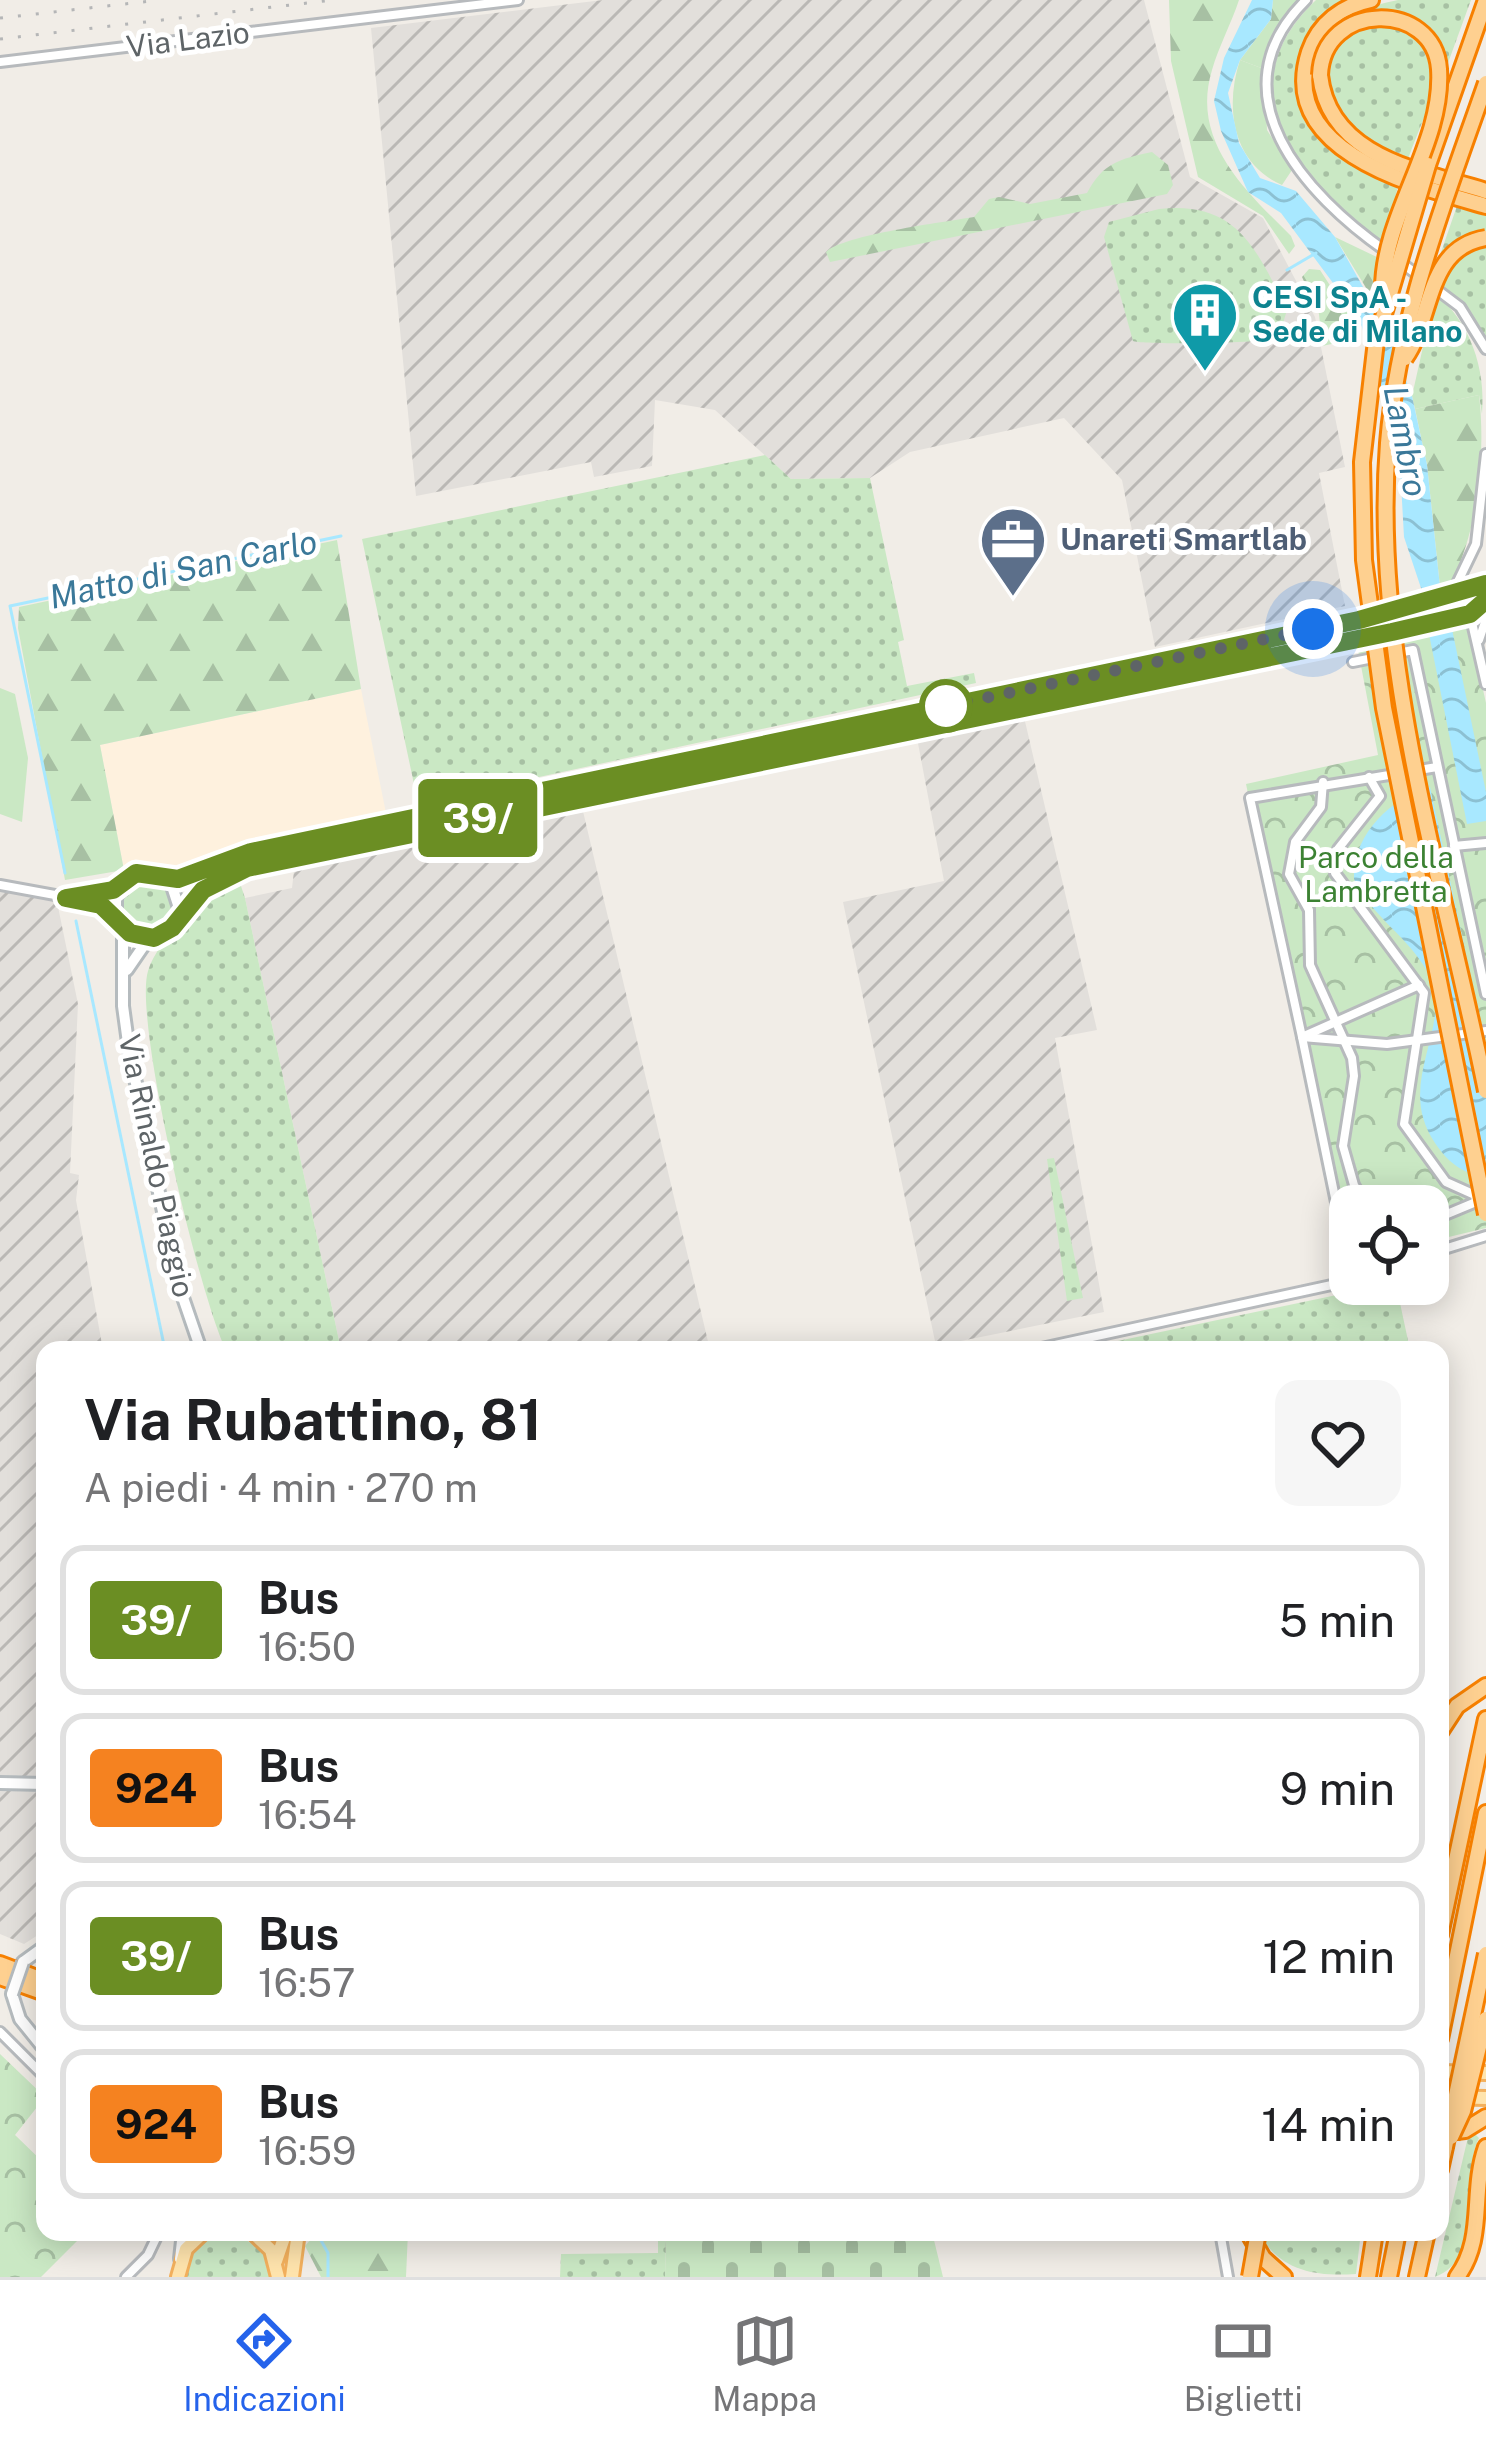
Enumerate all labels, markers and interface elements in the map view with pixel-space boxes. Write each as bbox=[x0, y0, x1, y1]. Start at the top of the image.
street label: Via Lazio bbox=[124, 14, 251, 64]
place label: CESI SpA - Sede di Milano bbox=[1252, 279, 1462, 349]
building icon: CESI SpA - Sede di Milano bbox=[1170, 280, 1240, 374]
water label: Lambro bbox=[1377, 382, 1435, 500]
office icon: Unareti Smartlab bbox=[978, 505, 1048, 599]
place label: Unareti Smartlab bbox=[1060, 521, 1307, 557]
water label: Matto di San Carlo bbox=[46, 522, 320, 616]
your location bbox=[1283, 599, 1343, 659]
unlabelled marker bbox=[921, 681, 971, 731]
line badge: 39/ bbox=[409, 779, 547, 857]
text: 39/ bbox=[442, 793, 514, 842]
park label: Parco della Lambretta bbox=[1298, 839, 1454, 909]
street label: Via Rinaldo Piaggio bbox=[112, 1031, 202, 1301]
map controls bbox=[1329, 1185, 1449, 1305]
button: locate bbox=[1329, 1185, 1449, 1305]
button: heart bbox=[1275, 1380, 1401, 1506]
text: Via Rubattino, 81 bbox=[84, 1386, 542, 1453]
text: A piedi · 4 min · 270 m bbox=[84, 1465, 478, 1511]
text: Bus bbox=[258, 1571, 339, 1624]
text: 5 min bbox=[1279, 1594, 1395, 1647]
text: 39/ bbox=[120, 1595, 192, 1644]
text: 16:50 bbox=[258, 1624, 356, 1670]
text: Bus bbox=[258, 1739, 339, 1792]
text: 9 min bbox=[1280, 1762, 1395, 1815]
text: 924 bbox=[115, 1763, 197, 1812]
text: 16:54 bbox=[258, 1792, 356, 1838]
text: Bus bbox=[258, 1907, 339, 1960]
text: 12 min bbox=[1263, 1930, 1395, 1983]
text: 39/ bbox=[120, 1931, 192, 1980]
text: 16:57 bbox=[258, 1960, 355, 2006]
text: Bus bbox=[258, 2075, 339, 2128]
text: 14 min bbox=[1261, 2098, 1395, 2151]
text: 924 bbox=[115, 2099, 197, 2148]
text: 16:59 bbox=[258, 2128, 356, 2174]
tab: Indicazioni bbox=[183, 2308, 346, 2418]
tab: Mappa bbox=[712, 2308, 817, 2418]
tab: Biglietti bbox=[1184, 2308, 1303, 2418]

